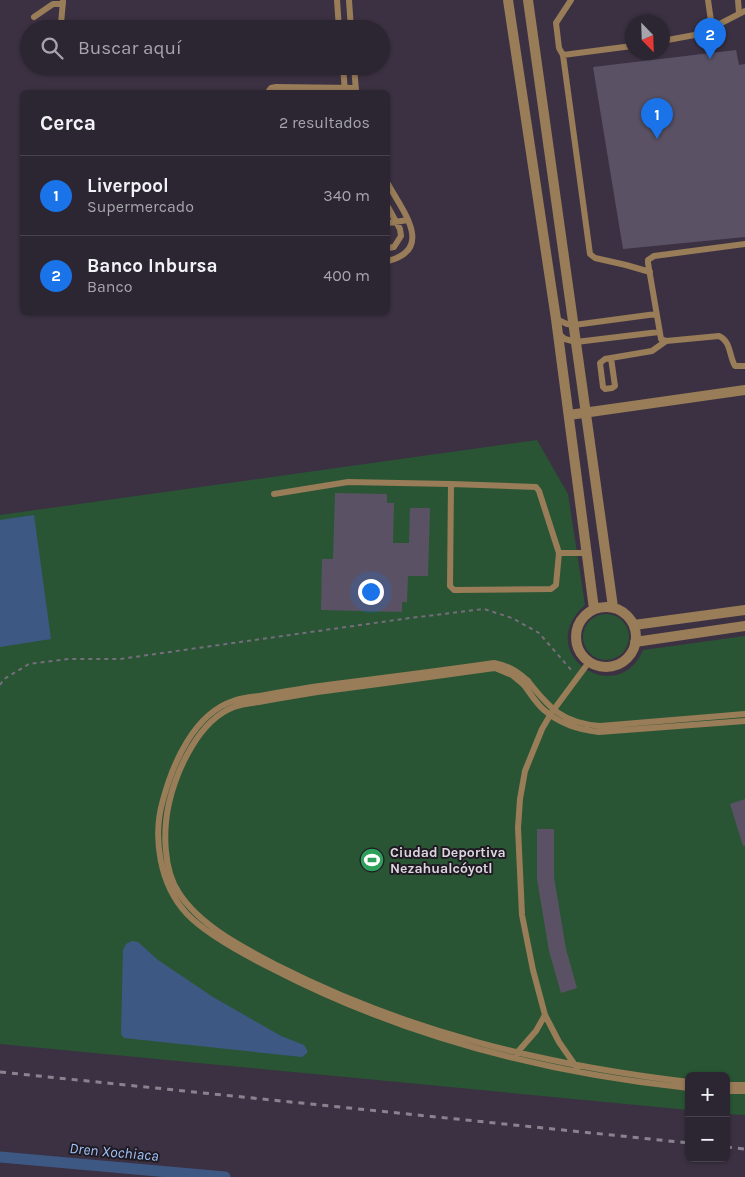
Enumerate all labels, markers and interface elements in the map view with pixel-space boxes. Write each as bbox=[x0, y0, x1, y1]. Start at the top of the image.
north arrow bbox=[625, 15, 670, 60]
pin: 2 bbox=[694, 18, 726, 59]
search box bbox=[20, 20, 390, 75]
icon: search bbox=[38, 34, 66, 62]
text: Buscar aquí bbox=[78, 37, 182, 59]
pin: 1 bbox=[641, 98, 673, 139]
text: Cerca bbox=[40, 111, 96, 135]
text: 2 resultados bbox=[279, 113, 370, 132]
text: Liverpool bbox=[87, 175, 169, 197]
text: 1 bbox=[53, 186, 59, 205]
text: 340 m bbox=[323, 186, 370, 205]
text: Supermercado bbox=[87, 197, 194, 216]
text: Banco Inbursa bbox=[87, 255, 218, 277]
text: 2 bbox=[51, 266, 61, 285]
text: 400 m bbox=[323, 266, 370, 285]
text: Banco bbox=[87, 277, 132, 296]
your location bbox=[358, 579, 384, 605]
place label: Ciudad Deportiva Nezahualcóyotl bbox=[390, 844, 506, 877]
sports icon: Ciudad Deportiva Nezahualcóyotl bbox=[359, 847, 385, 873]
map controls bbox=[685, 1072, 730, 1162]
button: + bbox=[685, 1072, 730, 1117]
button: − bbox=[685, 1117, 730, 1162]
water label: Dren Xochiaca bbox=[69, 1139, 159, 1165]

